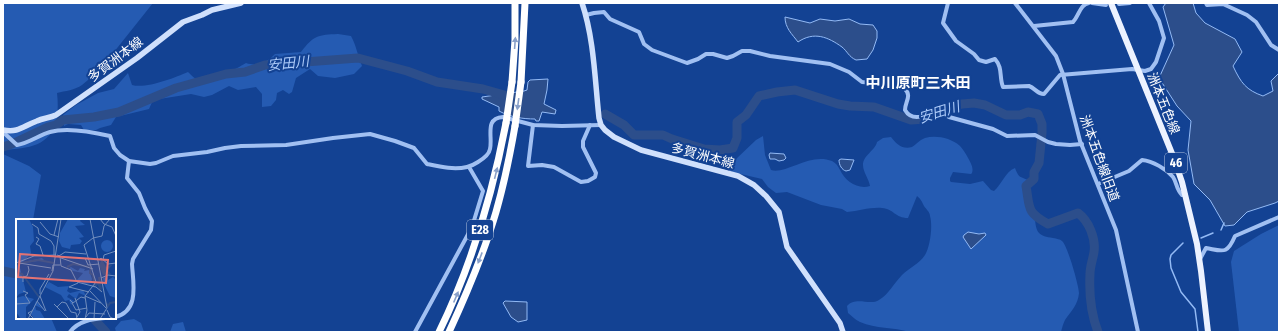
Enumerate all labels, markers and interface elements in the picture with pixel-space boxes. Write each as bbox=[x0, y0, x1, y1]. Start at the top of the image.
street label: 多賀洲本線 bbox=[85, 34, 146, 85]
one-way arrow bbox=[511, 37, 518, 49]
water label: 安田川 bbox=[266, 53, 312, 74]
street label: 洲本五色線 bbox=[1144, 70, 1183, 136]
district label: 中川原町三木田 bbox=[865, 74, 971, 92]
one-way arrow bbox=[515, 98, 521, 110]
water label: 安田川 bbox=[917, 98, 964, 127]
street label: 洲本五色線旧道 bbox=[1077, 113, 1122, 203]
street label: 多賀洲本線 bbox=[670, 140, 736, 171]
road number: 46 bbox=[1165, 153, 1187, 173]
one-way arrow bbox=[493, 167, 499, 179]
inset map bbox=[16, 219, 116, 319]
road number: E28 bbox=[467, 220, 493, 240]
one-way arrow bbox=[477, 252, 483, 264]
one-way arrow bbox=[453, 290, 459, 302]

